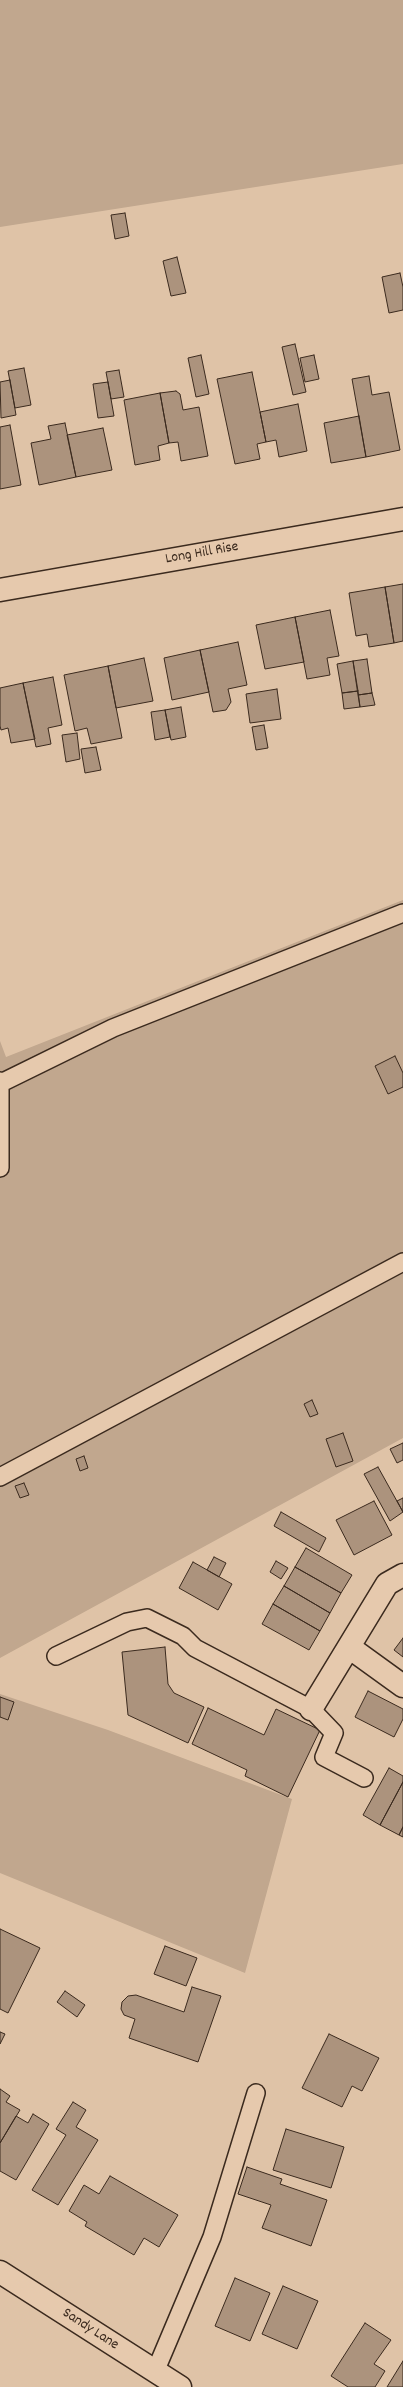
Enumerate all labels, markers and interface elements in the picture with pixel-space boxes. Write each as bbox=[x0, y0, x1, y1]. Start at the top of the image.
street label: Long Hill Rise bbox=[164, 539, 240, 569]
street label: Sandy Lane bbox=[58, 2305, 122, 2355]

